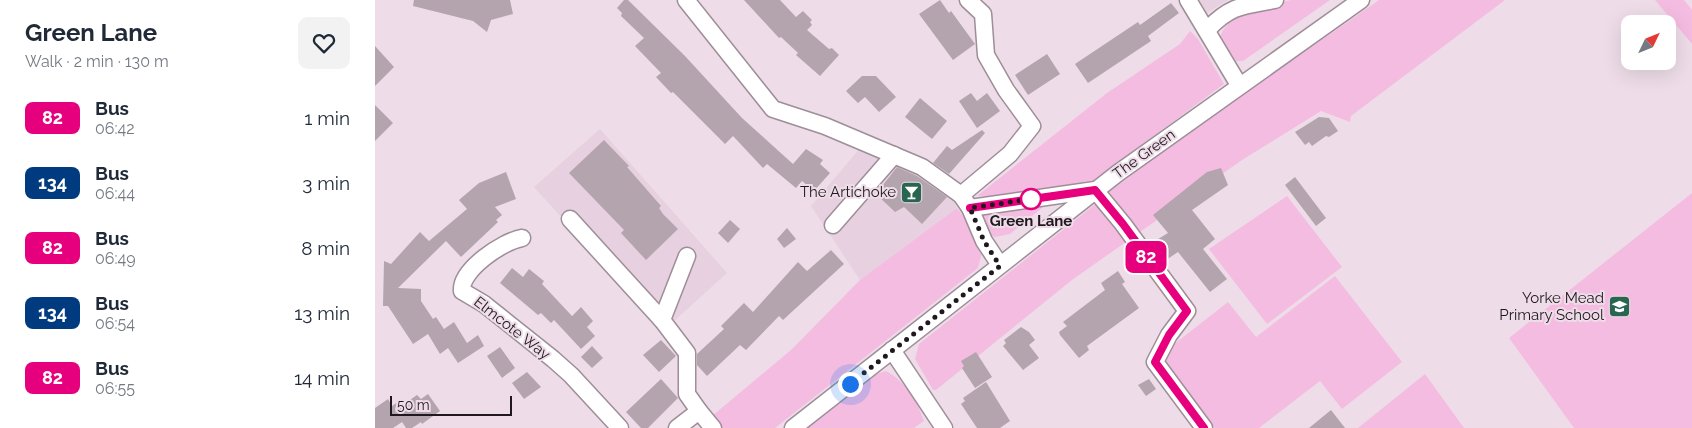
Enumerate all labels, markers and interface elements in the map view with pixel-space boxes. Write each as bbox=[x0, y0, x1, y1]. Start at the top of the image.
north arrow bbox=[1621, 15, 1676, 70]
map controls bbox=[1621, 15, 1676, 70]
button: heart bbox=[298, 17, 350, 69]
text: Green Lane bbox=[25, 18, 157, 47]
text: Walk · 2 min · 130 m bbox=[25, 52, 169, 71]
text: Bus bbox=[95, 97, 129, 119]
text: 82 bbox=[42, 107, 63, 128]
text: 1 min bbox=[304, 107, 350, 129]
text: 06:42 bbox=[95, 119, 135, 138]
street label: The Green bbox=[1109, 125, 1179, 183]
text: Bus bbox=[95, 162, 129, 184]
text: 134 bbox=[38, 172, 67, 193]
text: 3 min bbox=[302, 172, 350, 194]
bar icon: The Artichoke bbox=[900, 180, 924, 204]
place label: The Artichoke bbox=[800, 183, 896, 201]
text: 06:44 bbox=[95, 184, 135, 203]
marker: Green Lane bbox=[1020, 188, 1042, 210]
place label: Green Lane bbox=[990, 212, 1072, 230]
text: Bus bbox=[95, 227, 129, 249]
text: 82 bbox=[42, 237, 63, 258]
text: 8 min bbox=[301, 237, 350, 259]
line badge: 82 bbox=[1123, 241, 1169, 273]
text: 82 bbox=[1135, 246, 1157, 267]
text: 06:49 bbox=[95, 249, 136, 268]
place label: Yorke Mead Primary School bbox=[1499, 289, 1605, 324]
text: Bus bbox=[95, 292, 129, 314]
street label: Elmcote Way bbox=[470, 293, 554, 363]
school or university icon: Yorke Mead Primary School bbox=[1608, 295, 1632, 319]
text: 134 bbox=[38, 302, 67, 323]
text: 13 min bbox=[294, 302, 350, 324]
text: 06:54 bbox=[95, 314, 135, 333]
text: Bus bbox=[95, 357, 129, 379]
text: 82 bbox=[42, 367, 63, 388]
text: 14 min bbox=[294, 367, 350, 389]
your location bbox=[838, 372, 863, 397]
text: 06:55 bbox=[95, 379, 135, 398]
scale bar bbox=[390, 393, 513, 416]
text: 50 m bbox=[397, 397, 430, 413]

